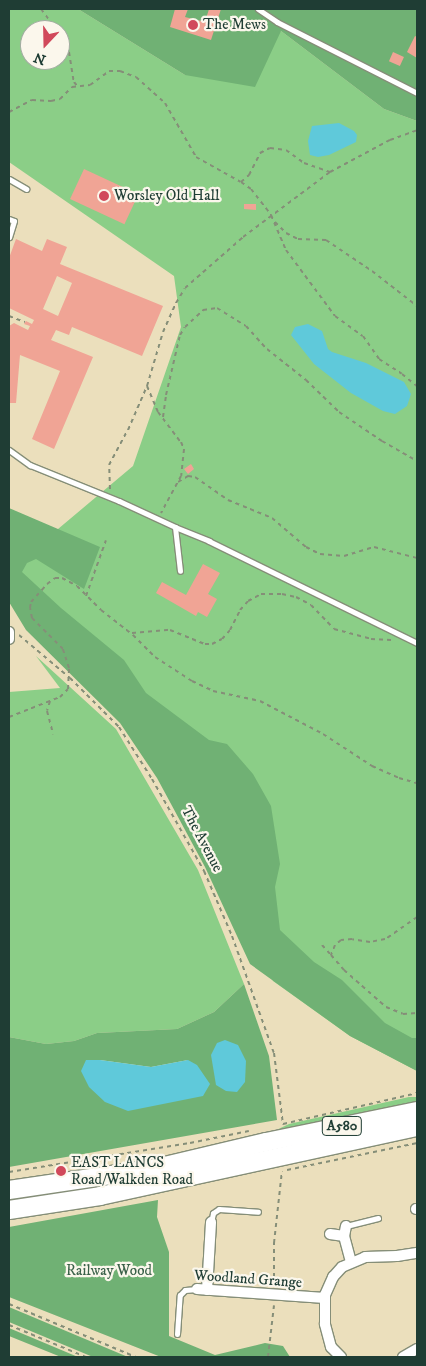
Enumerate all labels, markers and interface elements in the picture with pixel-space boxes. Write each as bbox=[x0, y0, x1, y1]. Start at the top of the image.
place label: The Mews bbox=[203, 16, 266, 34]
marker: The Mews bbox=[187, 19, 199, 31]
north arrow bbox=[20, 20, 70, 70]
text: N bbox=[31, 48, 49, 69]
place label: Worsley Old Hall bbox=[114, 187, 220, 205]
marker: Worsley Old Hall bbox=[98, 190, 110, 202]
street label: The Avenue bbox=[177, 803, 227, 875]
road number: A580 bbox=[321, 1114, 363, 1138]
place label: EAST LANCS Road/Walkden Road bbox=[71, 1153, 193, 1188]
marker: EAST LANCS Road/Walkden Road bbox=[55, 1165, 67, 1177]
park label: Railway Wood bbox=[66, 1262, 152, 1280]
street label: Woodland Grange bbox=[193, 1266, 303, 1292]

